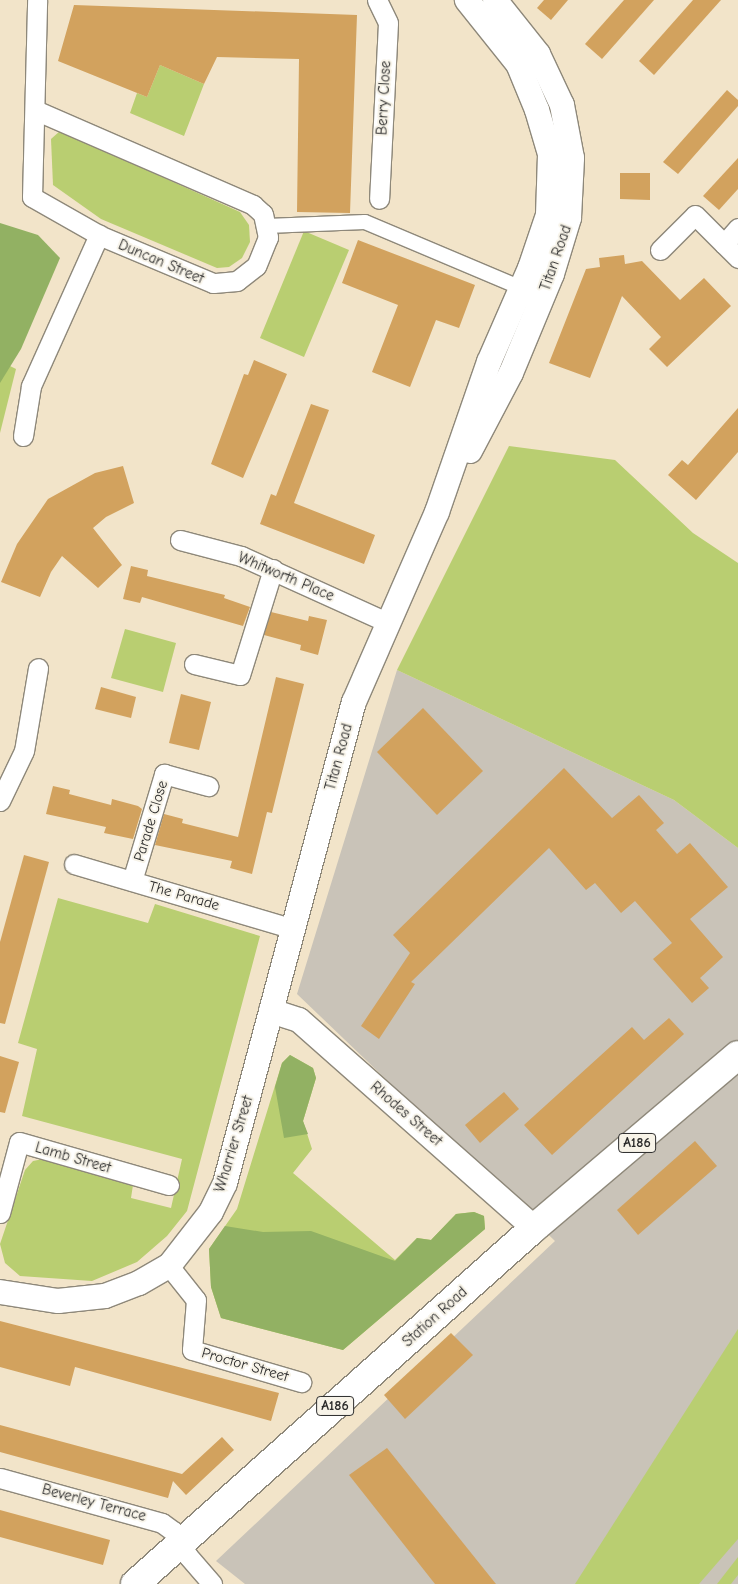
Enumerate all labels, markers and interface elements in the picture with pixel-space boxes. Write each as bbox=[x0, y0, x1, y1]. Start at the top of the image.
street label: Berry Close bbox=[373, 60, 395, 136]
street label: Titan Road bbox=[536, 223, 576, 293]
street label: Duncan Street bbox=[115, 236, 207, 288]
street label: Whitworth Place bbox=[235, 549, 337, 605]
street label: Titan Road bbox=[321, 722, 357, 792]
street label: Parade Close bbox=[130, 778, 172, 864]
street label: The Parade bbox=[147, 877, 221, 915]
street label: Rhodes Street bbox=[366, 1078, 446, 1150]
street label: Wharrier Street bbox=[211, 1093, 257, 1195]
road number: A186 bbox=[617, 1132, 657, 1154]
street label: Lamb Street bbox=[33, 1139, 113, 1177]
street label: Station Road bbox=[399, 1283, 471, 1351]
street label: Proctor Street bbox=[199, 1344, 291, 1386]
road number: A186 bbox=[315, 1394, 355, 1418]
street label: Beverley Terrace bbox=[40, 1480, 148, 1526]

